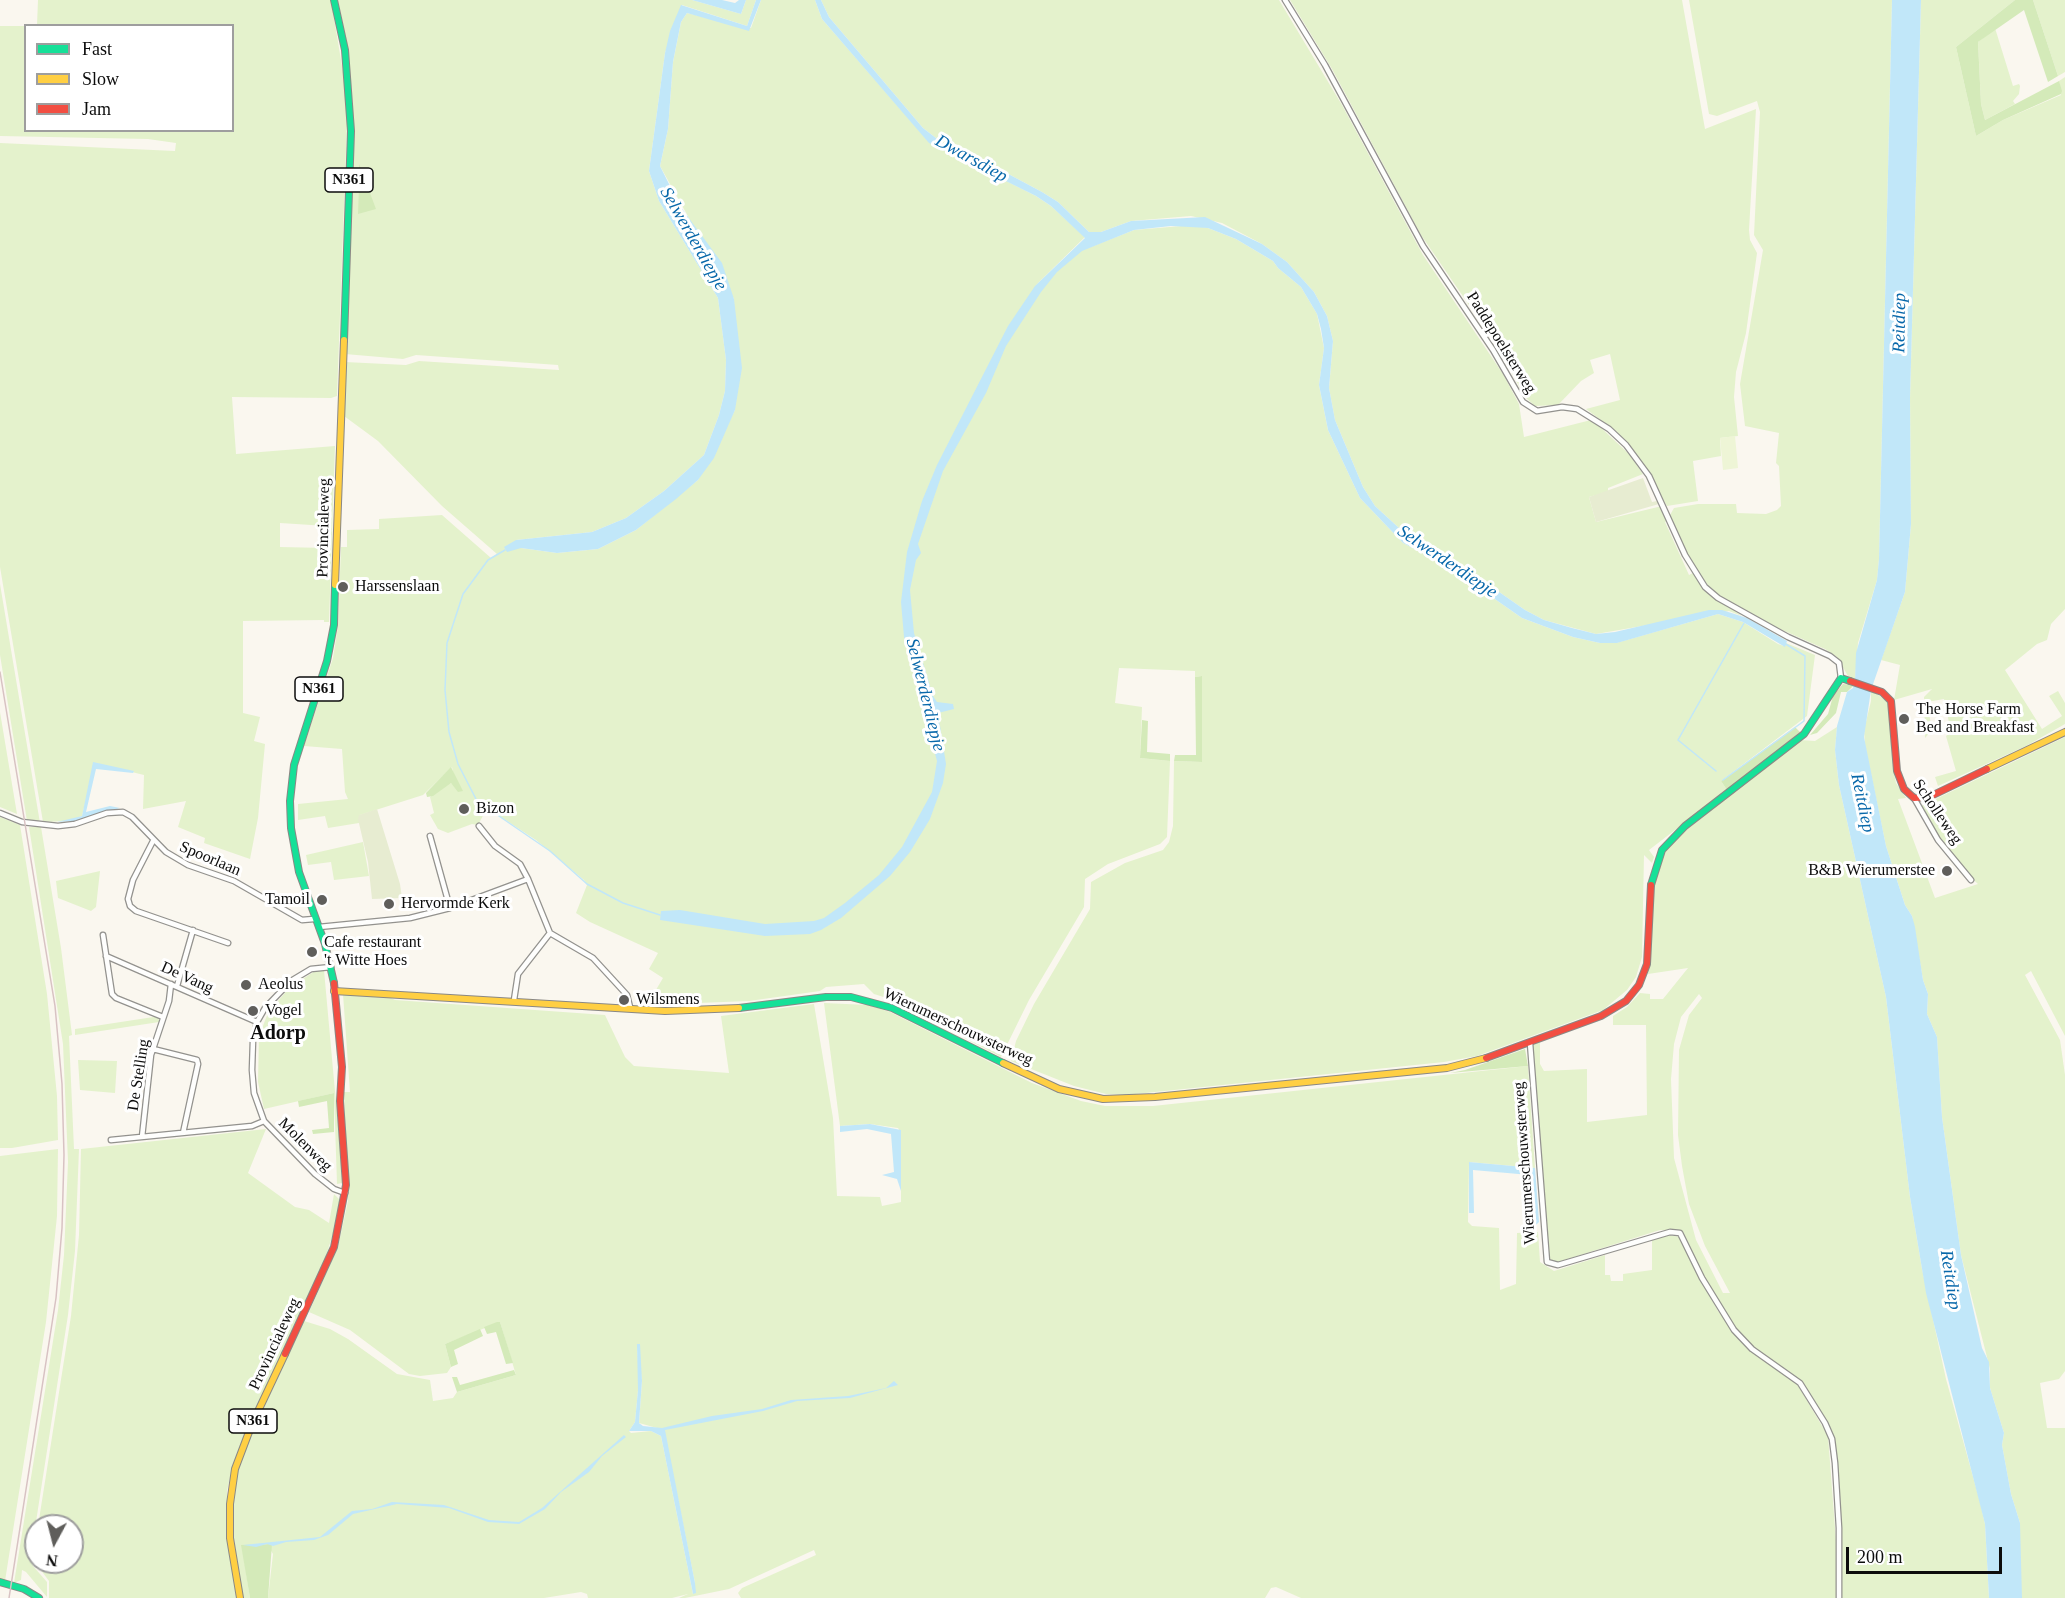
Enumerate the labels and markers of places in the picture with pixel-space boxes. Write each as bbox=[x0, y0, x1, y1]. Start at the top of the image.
place label: Harssenslaan bbox=[355, 577, 439, 597]
marker: Harssenslaan bbox=[336, 580, 350, 594]
place label: The Horse Farm Bed and Breakfast bbox=[1916, 700, 2034, 738]
marker: The Horse Farm Bed and Breakfast bbox=[1897, 712, 1911, 726]
place label: Bizon bbox=[476, 799, 514, 819]
marker: Bizon bbox=[457, 802, 471, 816]
place label: B&B Wierumerstee bbox=[1808, 861, 1935, 881]
marker: B&B Wierumerstee bbox=[1940, 864, 1954, 878]
place label: Tamoil bbox=[265, 890, 310, 910]
marker: Tamoil bbox=[315, 893, 329, 907]
place label: Hervormde Kerk bbox=[401, 894, 510, 914]
marker: Hervormde Kerk bbox=[382, 897, 396, 911]
place label: Cafe restaurant 't Witte Hoes bbox=[324, 933, 421, 971]
marker: Cafe restaurant 't Witte Hoes bbox=[305, 945, 319, 959]
place label: Aeolus bbox=[258, 975, 303, 995]
marker: Aeolus bbox=[239, 978, 253, 992]
place label: Wilsmens bbox=[636, 990, 699, 1010]
marker: Wilsmens bbox=[617, 993, 631, 1007]
place label: Vogel bbox=[265, 1001, 302, 1021]
marker: Vogel bbox=[246, 1004, 260, 1018]

